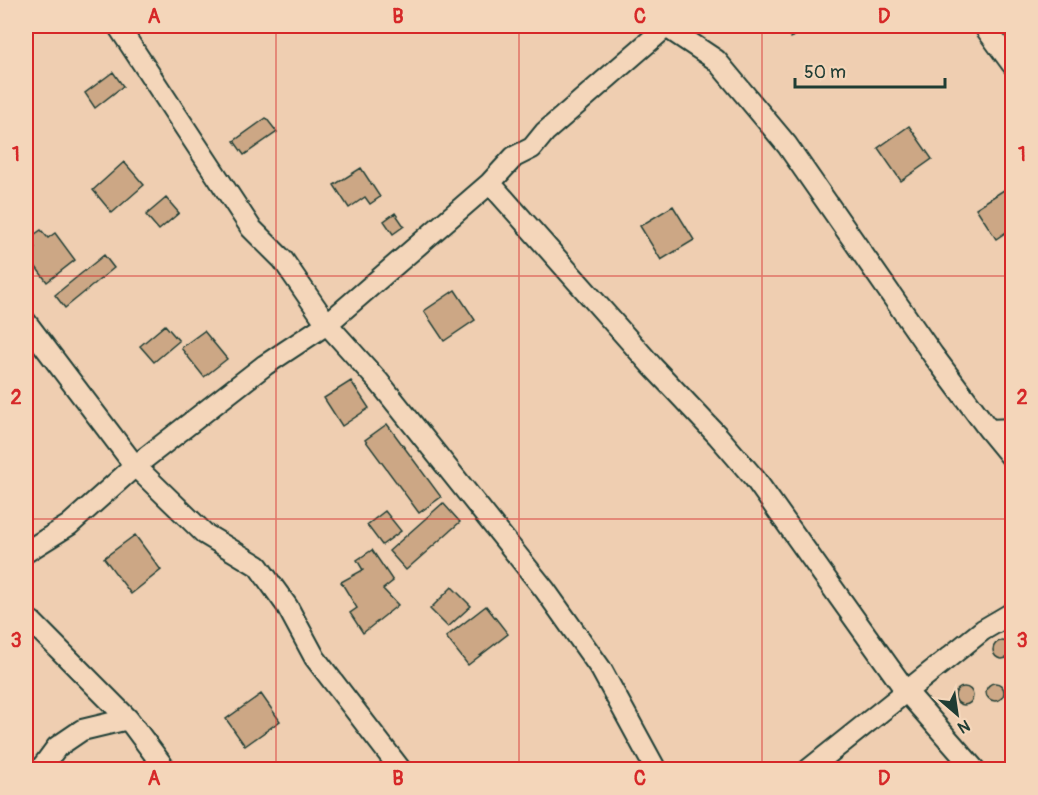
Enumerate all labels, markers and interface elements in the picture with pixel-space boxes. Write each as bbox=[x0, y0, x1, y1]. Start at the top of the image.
text: A bbox=[148, 4, 161, 29]
text: B bbox=[392, 4, 404, 29]
text: C bbox=[634, 4, 646, 29]
text: D bbox=[878, 4, 891, 29]
scale bar bbox=[795, 51, 945, 89]
text: 50 m bbox=[804, 61, 846, 84]
text: 1 bbox=[12, 142, 20, 167]
text: 1 bbox=[1018, 142, 1026, 167]
text: 2 bbox=[10, 385, 22, 410]
text: 2 bbox=[1016, 385, 1028, 410]
text: 3 bbox=[10, 628, 22, 653]
text: 3 bbox=[1016, 628, 1028, 653]
north arrow bbox=[927, 684, 987, 744]
text: N bbox=[954, 715, 973, 738]
text: A bbox=[148, 766, 161, 791]
text: B bbox=[392, 766, 404, 791]
text: C bbox=[634, 766, 646, 791]
text: D bbox=[878, 766, 891, 791]

